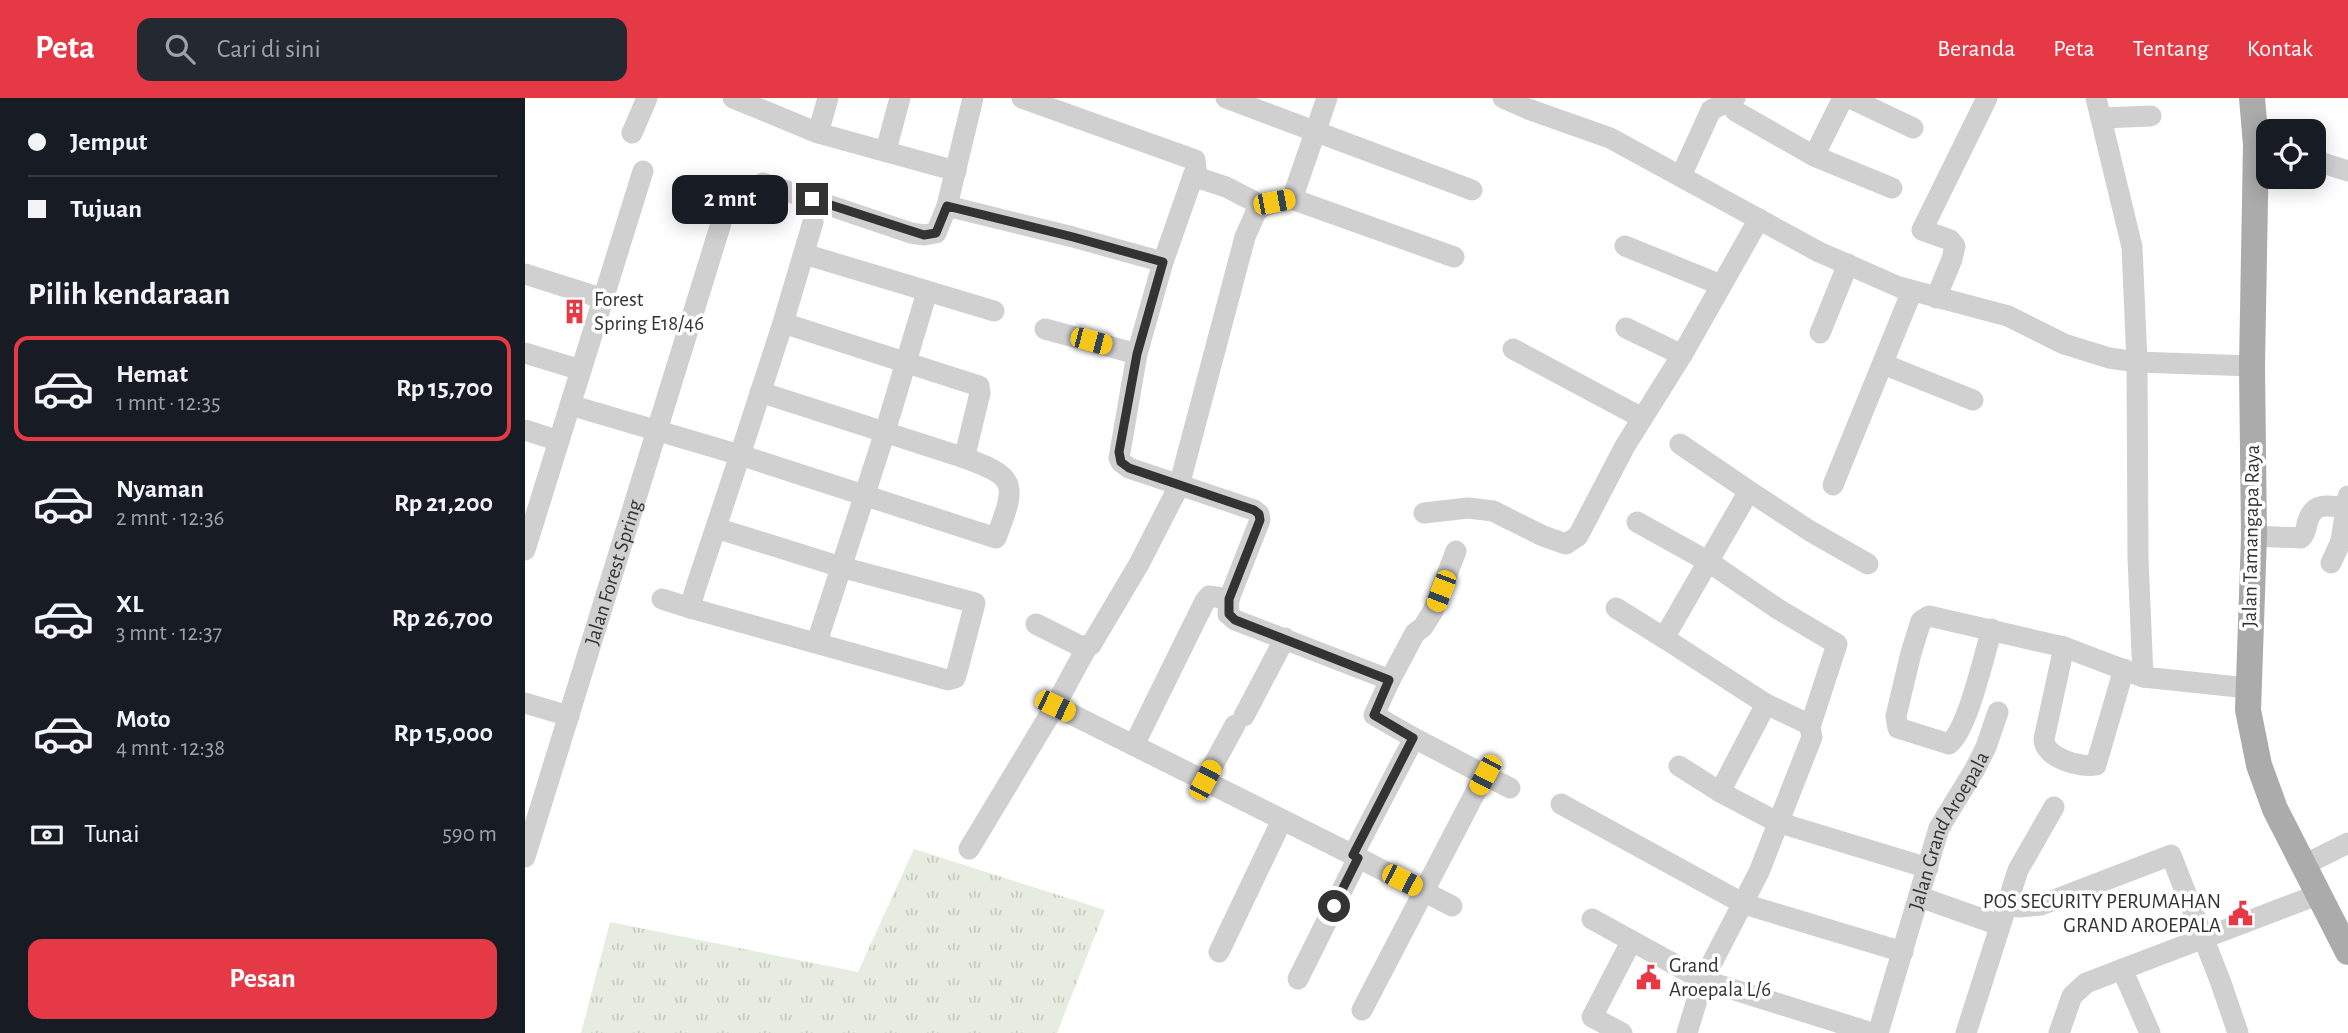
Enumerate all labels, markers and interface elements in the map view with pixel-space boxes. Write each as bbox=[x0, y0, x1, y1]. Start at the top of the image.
search box bbox=[137, 18, 627, 81]
icon: search bbox=[161, 30, 199, 68]
text: Peta bbox=[35, 32, 95, 65]
text: Cari di sini bbox=[217, 36, 321, 62]
text: Beranda bbox=[1937, 37, 2015, 61]
text: Peta bbox=[2053, 37, 2095, 61]
text: Tentang bbox=[2133, 37, 2209, 61]
text: Kontak bbox=[2247, 37, 2313, 61]
map controls bbox=[2256, 119, 2326, 189]
button: locate bbox=[2256, 119, 2326, 189]
text: Jemput bbox=[70, 129, 147, 155]
callout: 2 mnt bbox=[672, 174, 787, 224]
route end bbox=[796, 183, 828, 215]
text: 2 mnt bbox=[704, 188, 756, 211]
car bbox=[1252, 188, 1297, 216]
text: Tujuan bbox=[70, 196, 142, 222]
text: Pilih kendaraan bbox=[28, 278, 230, 310]
place label: Forest Spring E18/46 bbox=[594, 289, 704, 334]
building icon: Forest Spring E18/46 bbox=[560, 297, 588, 325]
car bbox=[1068, 325, 1115, 357]
icon: car bbox=[32, 357, 95, 420]
text: Hemat bbox=[116, 361, 188, 387]
text: Rp 15,700 bbox=[396, 375, 493, 401]
text: 1 mnt · 12:35 bbox=[116, 392, 221, 415]
street label: Jalan Tamangapa Raya bbox=[2239, 444, 2263, 628]
icon: car bbox=[32, 472, 95, 535]
text: Nyaman bbox=[116, 476, 204, 502]
text: Rp 21,200 bbox=[394, 490, 493, 516]
street label: Jalan Forest Spring bbox=[581, 496, 646, 648]
text: 2 mnt · 12:36 bbox=[116, 507, 224, 530]
car bbox=[1424, 568, 1459, 614]
icon: car bbox=[32, 587, 95, 650]
text: XL bbox=[116, 591, 143, 617]
text: Rp 26,700 bbox=[392, 605, 493, 631]
text: 3 mnt · 12:37 bbox=[116, 622, 222, 645]
car bbox=[1032, 687, 1079, 725]
icon: car bbox=[32, 702, 95, 765]
text: Moto bbox=[116, 706, 171, 732]
text: Rp 15,000 bbox=[394, 720, 493, 746]
text: 4 mnt · 12:38 bbox=[116, 737, 225, 760]
street label: Jalan Grand Aroepala bbox=[1905, 748, 1993, 912]
car bbox=[1466, 752, 1505, 798]
car bbox=[1186, 757, 1225, 803]
icon: cash bbox=[28, 816, 66, 854]
text: Tunai bbox=[84, 821, 140, 847]
text: 590 m bbox=[442, 823, 497, 846]
car bbox=[1379, 861, 1426, 899]
route start bbox=[1318, 890, 1350, 922]
place label: POS SECURITY PERUMAHAN GRAND AROEPALA bbox=[1983, 891, 2221, 936]
public building icon: POS SECURITY PERUMAHAN GRAND AROEPALA bbox=[2227, 899, 2255, 927]
button: Pesan bbox=[28, 939, 497, 1019]
place label: Grand Aroepala L/6 bbox=[1669, 955, 1771, 1000]
public building icon: Grand Aroepala L/6 bbox=[1635, 963, 1663, 991]

